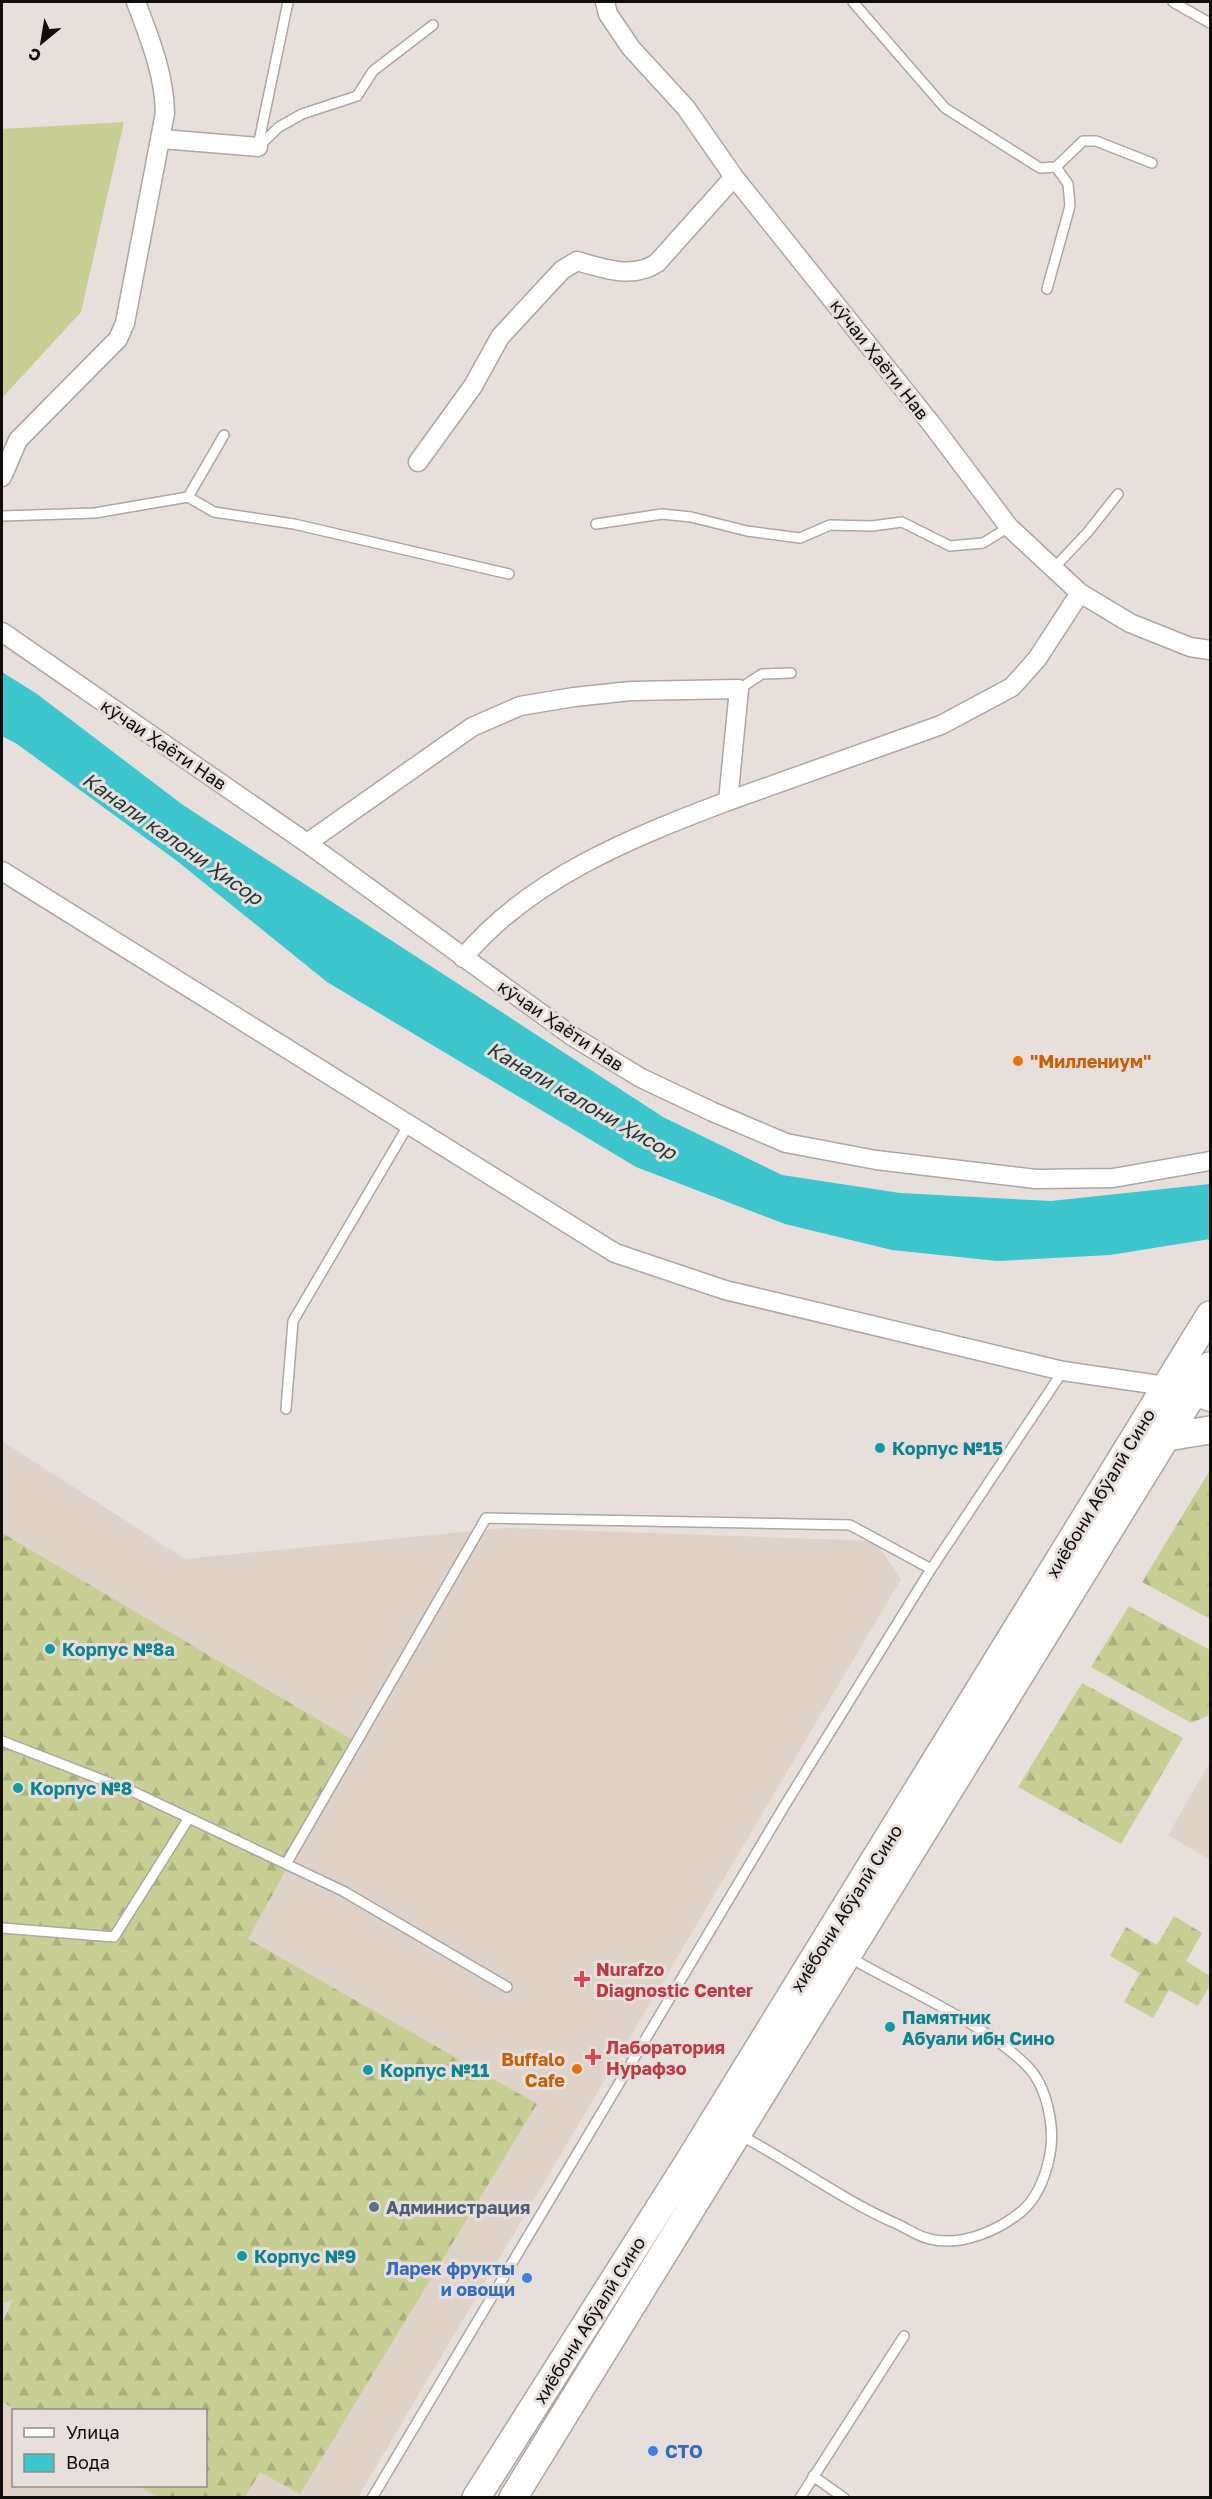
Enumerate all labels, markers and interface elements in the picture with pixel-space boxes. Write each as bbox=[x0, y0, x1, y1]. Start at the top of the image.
north arrow bbox=[12, 12, 72, 72]
text: С bbox=[25, 43, 44, 66]
street label: кӯчаи Ҳаёти Нав bbox=[826, 294, 934, 424]
street label: кӯчаи Ҳаёти Нав bbox=[97, 694, 231, 794]
water label: Канали калони Ҳисор bbox=[78, 767, 269, 910]
street label: кӯчаи Ҳаёти Нав bbox=[494, 975, 628, 1075]
water label: Канали калони Ҳисор bbox=[483, 1036, 682, 1165]
place label: "Миллениум" bbox=[1030, 1050, 1151, 1072]
marker: "Миллениум" bbox=[1011, 1054, 1025, 1068]
street label: хиёбони Абӯалӣ Сино bbox=[1041, 1405, 1159, 1581]
place label: Корпус №15 bbox=[892, 1437, 1003, 1459]
marker: Корпус №15 bbox=[873, 1441, 887, 1455]
place label: Корпус №8а bbox=[62, 1638, 175, 1660]
marker: Корпус №8а bbox=[43, 1642, 57, 1656]
place label: Корпус №8 bbox=[30, 1777, 132, 1799]
marker: Корпус №8 bbox=[11, 1781, 25, 1795]
street label: хиёбони Абӯалӣ Сино bbox=[785, 1820, 907, 1996]
place label: Nurafzo Diagnostic Center bbox=[596, 1958, 753, 2001]
marker: Nurafzo Diagnostic Center bbox=[573, 1970, 591, 1988]
place label: Памятник Абуали ибн Сино bbox=[902, 2006, 1055, 2049]
marker: Памятник Абуали ибн Сино bbox=[883, 2020, 897, 2034]
place label: Лаборатория Нурафзо bbox=[606, 2036, 725, 2079]
place label: Buffalo Cafe bbox=[501, 2048, 565, 2091]
marker: Лаборатория Нурафзо bbox=[584, 2048, 602, 2066]
place label: Корпус №11 bbox=[380, 2059, 489, 2081]
marker: Buffalo Cafe bbox=[570, 2062, 584, 2076]
marker: Корпус №11 bbox=[361, 2063, 375, 2077]
place label: Администрация bbox=[386, 2196, 530, 2218]
marker: Администрация bbox=[367, 2200, 381, 2214]
street label: хиёбони Абӯалӣ Сино bbox=[528, 2232, 650, 2408]
place label: Корпус №9 bbox=[254, 2245, 356, 2267]
marker: Корпус №9 bbox=[235, 2249, 249, 2263]
place label: Ларек фрукты и овощи bbox=[386, 2257, 515, 2300]
marker: Ларек фрукты и овощи bbox=[520, 2271, 534, 2285]
legend bbox=[12, 2409, 207, 2487]
text: Улица bbox=[66, 2421, 120, 2443]
place label: СТО bbox=[665, 2440, 703, 2462]
marker: СТО bbox=[646, 2444, 660, 2458]
text: Вода bbox=[66, 2451, 110, 2473]

